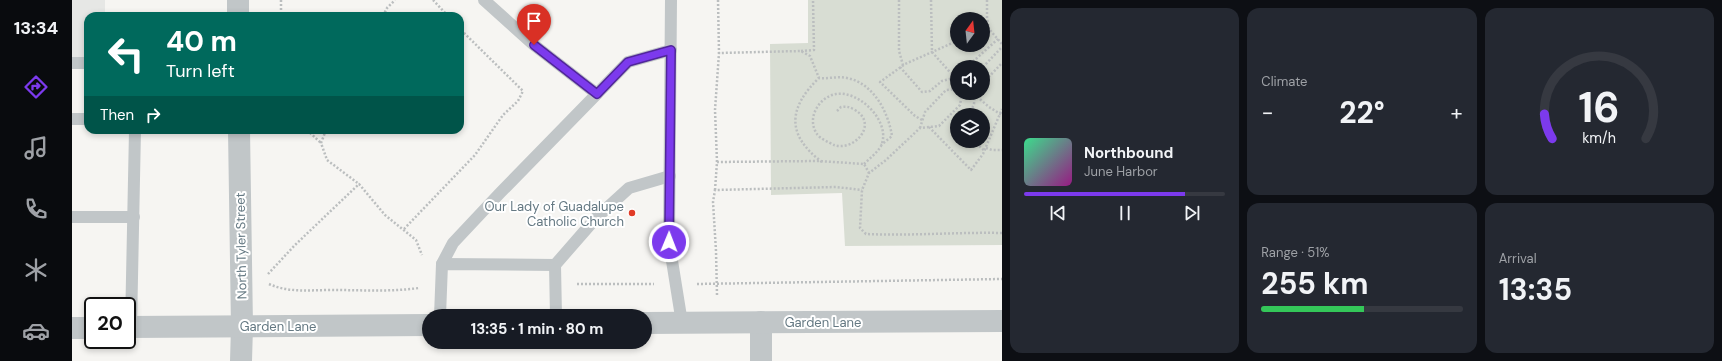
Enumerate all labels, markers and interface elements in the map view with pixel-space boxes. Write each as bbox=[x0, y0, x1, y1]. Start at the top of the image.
pin bbox=[517, 4, 551, 45]
icon: arrive bbox=[523, 10, 545, 32]
north arrow bbox=[950, 12, 990, 52]
map controls bbox=[950, 12, 990, 148]
text: 13:34 bbox=[14, 16, 58, 40]
text: 40 m bbox=[166, 23, 237, 60]
icon: left bbox=[100, 28, 152, 80]
text: Turn left bbox=[166, 59, 235, 83]
button: sound bbox=[950, 60, 990, 100]
icon: directions bbox=[22, 73, 50, 101]
text: Climate bbox=[1261, 73, 1307, 90]
text: 16 bbox=[1579, 81, 1620, 135]
text: 22° bbox=[1339, 93, 1385, 132]
text: − bbox=[1261, 98, 1273, 127]
text: + bbox=[1451, 98, 1463, 127]
icon: right bbox=[142, 104, 164, 126]
text: Then bbox=[100, 105, 134, 125]
button: layers bbox=[950, 108, 990, 148]
text: km/h bbox=[1582, 129, 1616, 147]
icon: music bbox=[22, 134, 50, 162]
text: Northbound bbox=[1084, 143, 1173, 163]
text: June Harbor bbox=[1084, 163, 1158, 180]
street label: North Tyler Street bbox=[232, 192, 250, 300]
icon: phone bbox=[22, 195, 50, 223]
place label: Our Lady of Guadalupe Catholic Church bbox=[484, 198, 624, 230]
icon: previous bbox=[1047, 202, 1069, 224]
icon: pause bbox=[1114, 202, 1136, 224]
icon: next bbox=[1181, 202, 1203, 224]
marker: Our Lady of Guadalupe Catholic Church bbox=[627, 208, 637, 218]
position arrow bbox=[648, 221, 690, 263]
text: Range · 51% bbox=[1261, 244, 1329, 261]
text: Arrival bbox=[1499, 250, 1537, 267]
icon: climate bbox=[22, 256, 50, 284]
text: 255 km bbox=[1261, 264, 1369, 303]
text: 13:35 bbox=[1499, 270, 1572, 309]
speed limit sign: 20 bbox=[84, 297, 136, 349]
street label: Garden Lane bbox=[785, 314, 861, 331]
icon: car bbox=[22, 317, 50, 345]
street label: Garden Lane bbox=[240, 318, 316, 335]
text: 13:35 · 1 min · 80 m bbox=[471, 319, 603, 339]

